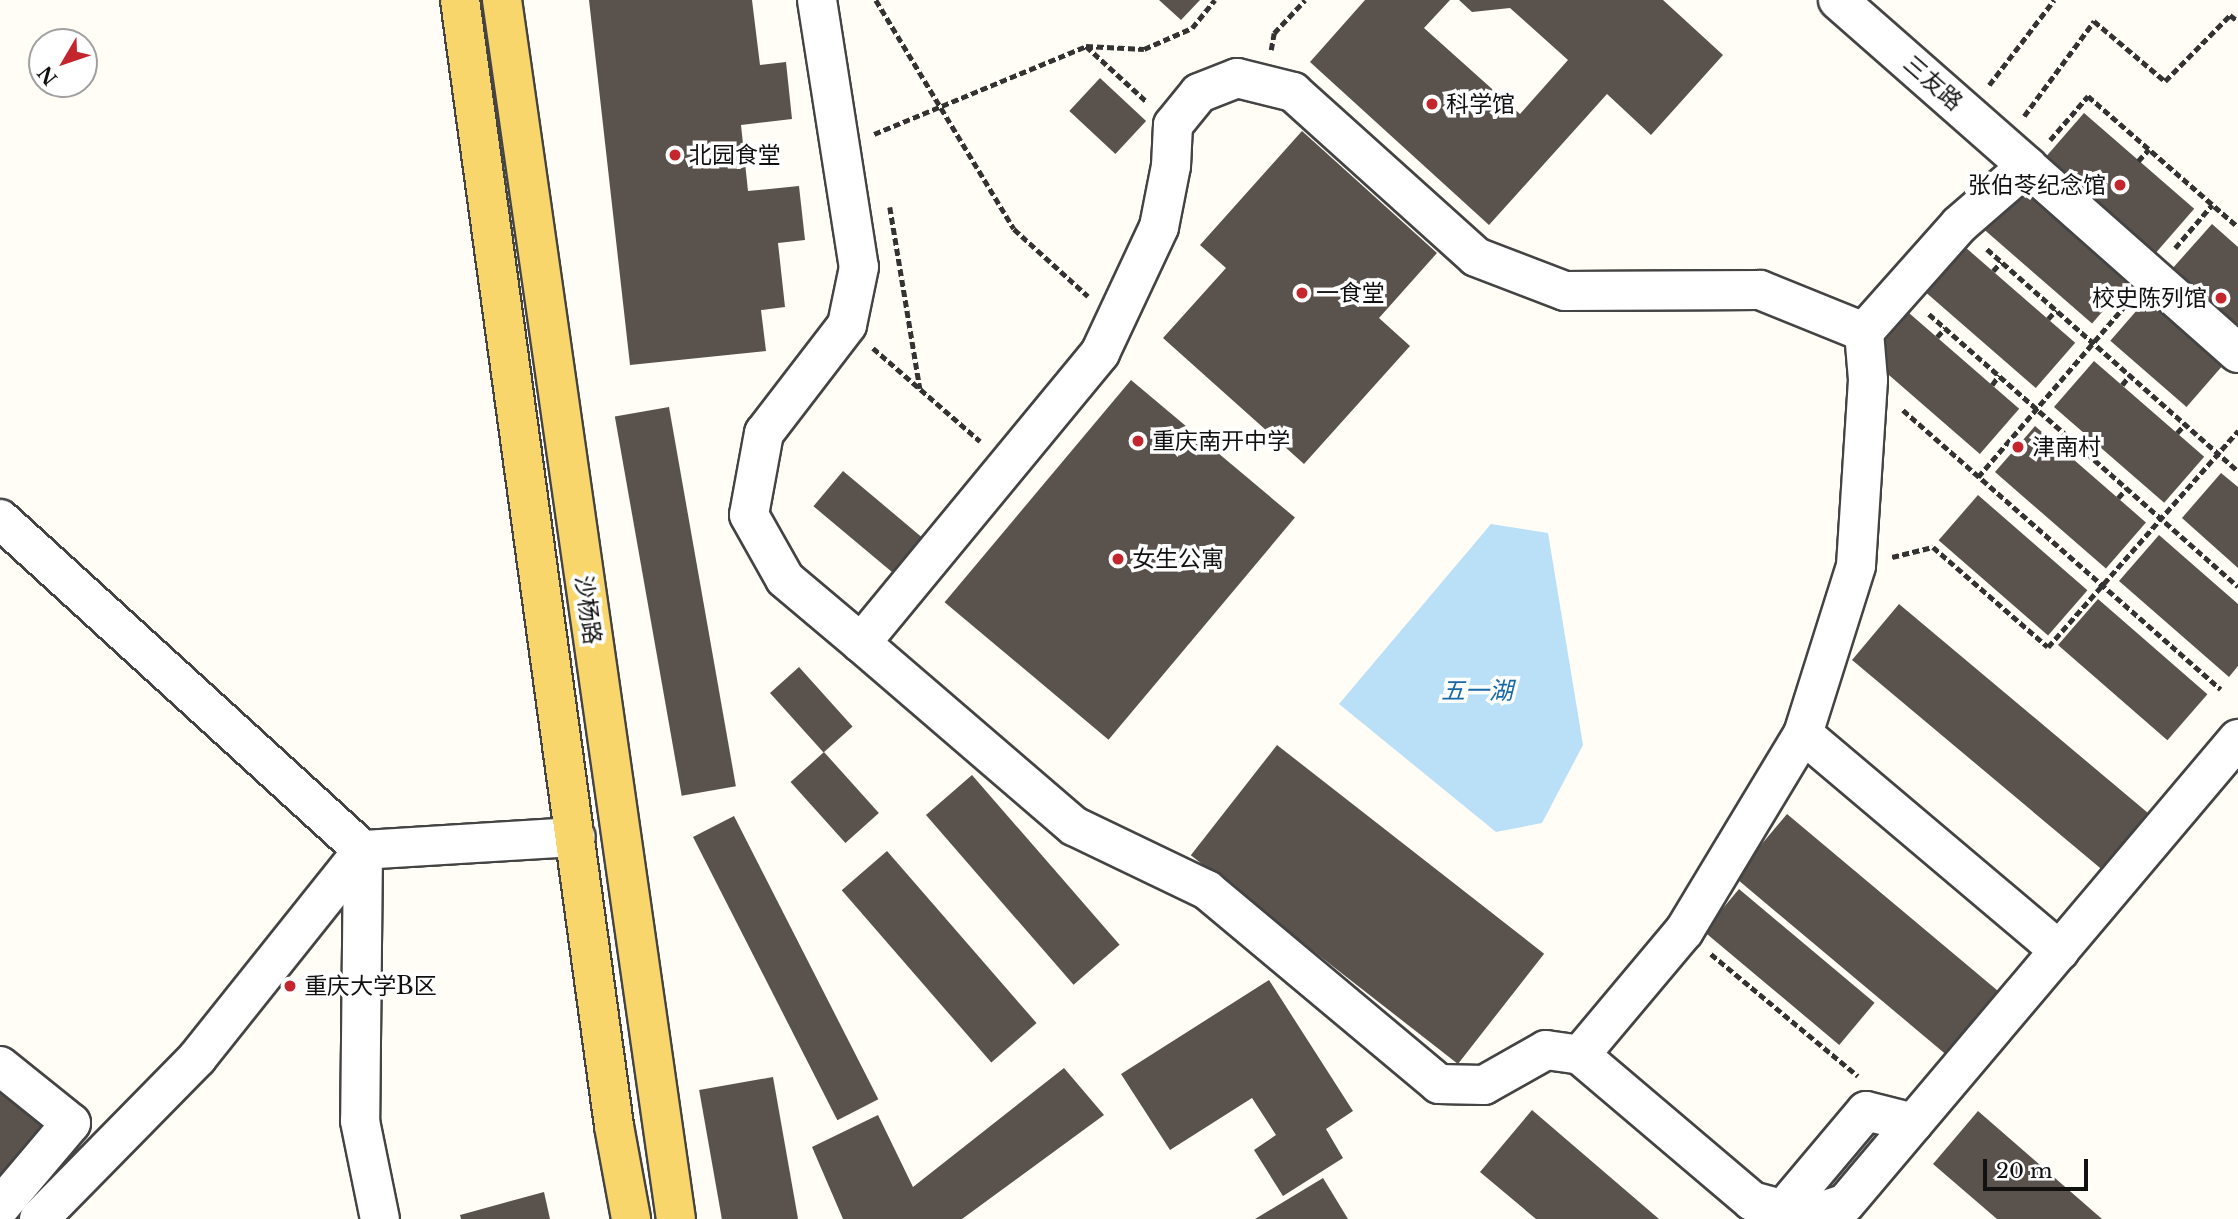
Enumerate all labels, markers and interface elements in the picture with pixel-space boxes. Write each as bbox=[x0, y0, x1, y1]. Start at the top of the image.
north arrow bbox=[28, 28, 98, 98]
street label: 三友路 bbox=[1898, 50, 1968, 116]
text: N bbox=[33, 61, 62, 89]
place label: 科学馆 bbox=[1446, 90, 1515, 118]
marker: 科学馆 bbox=[1424, 96, 1440, 112]
place label: 北园食堂 bbox=[689, 141, 781, 169]
marker: 北园食堂 bbox=[667, 147, 683, 163]
place label: 张伯苓纪念馆 bbox=[1968, 171, 2106, 199]
marker: 张伯苓纪念馆 bbox=[2112, 177, 2128, 193]
place label: 一食堂 bbox=[1316, 279, 1385, 307]
place label: 校史陈列馆 bbox=[2092, 284, 2207, 312]
marker: 一食堂 bbox=[1294, 285, 1310, 301]
marker: 校史陈列馆 bbox=[2213, 290, 2229, 306]
place label: 重庆南开中学 bbox=[1152, 427, 1290, 455]
marker: 重庆南开中学 bbox=[1130, 433, 1146, 449]
place label: 津南村 bbox=[2032, 433, 2101, 461]
marker: 津南村 bbox=[2010, 439, 2026, 455]
place label: 女生公寓 bbox=[1132, 545, 1224, 573]
marker: 女生公寓 bbox=[1110, 551, 1126, 567]
street label: 沙杨路 bbox=[570, 574, 606, 646]
water label: 五一湖 bbox=[1441, 677, 1513, 705]
place label: 重庆大学B区 bbox=[304, 972, 437, 1000]
marker: 重庆大学B区 bbox=[282, 978, 298, 994]
scale bar bbox=[1986, 1146, 2091, 1190]
text: 20 m bbox=[1996, 1158, 2053, 1184]

